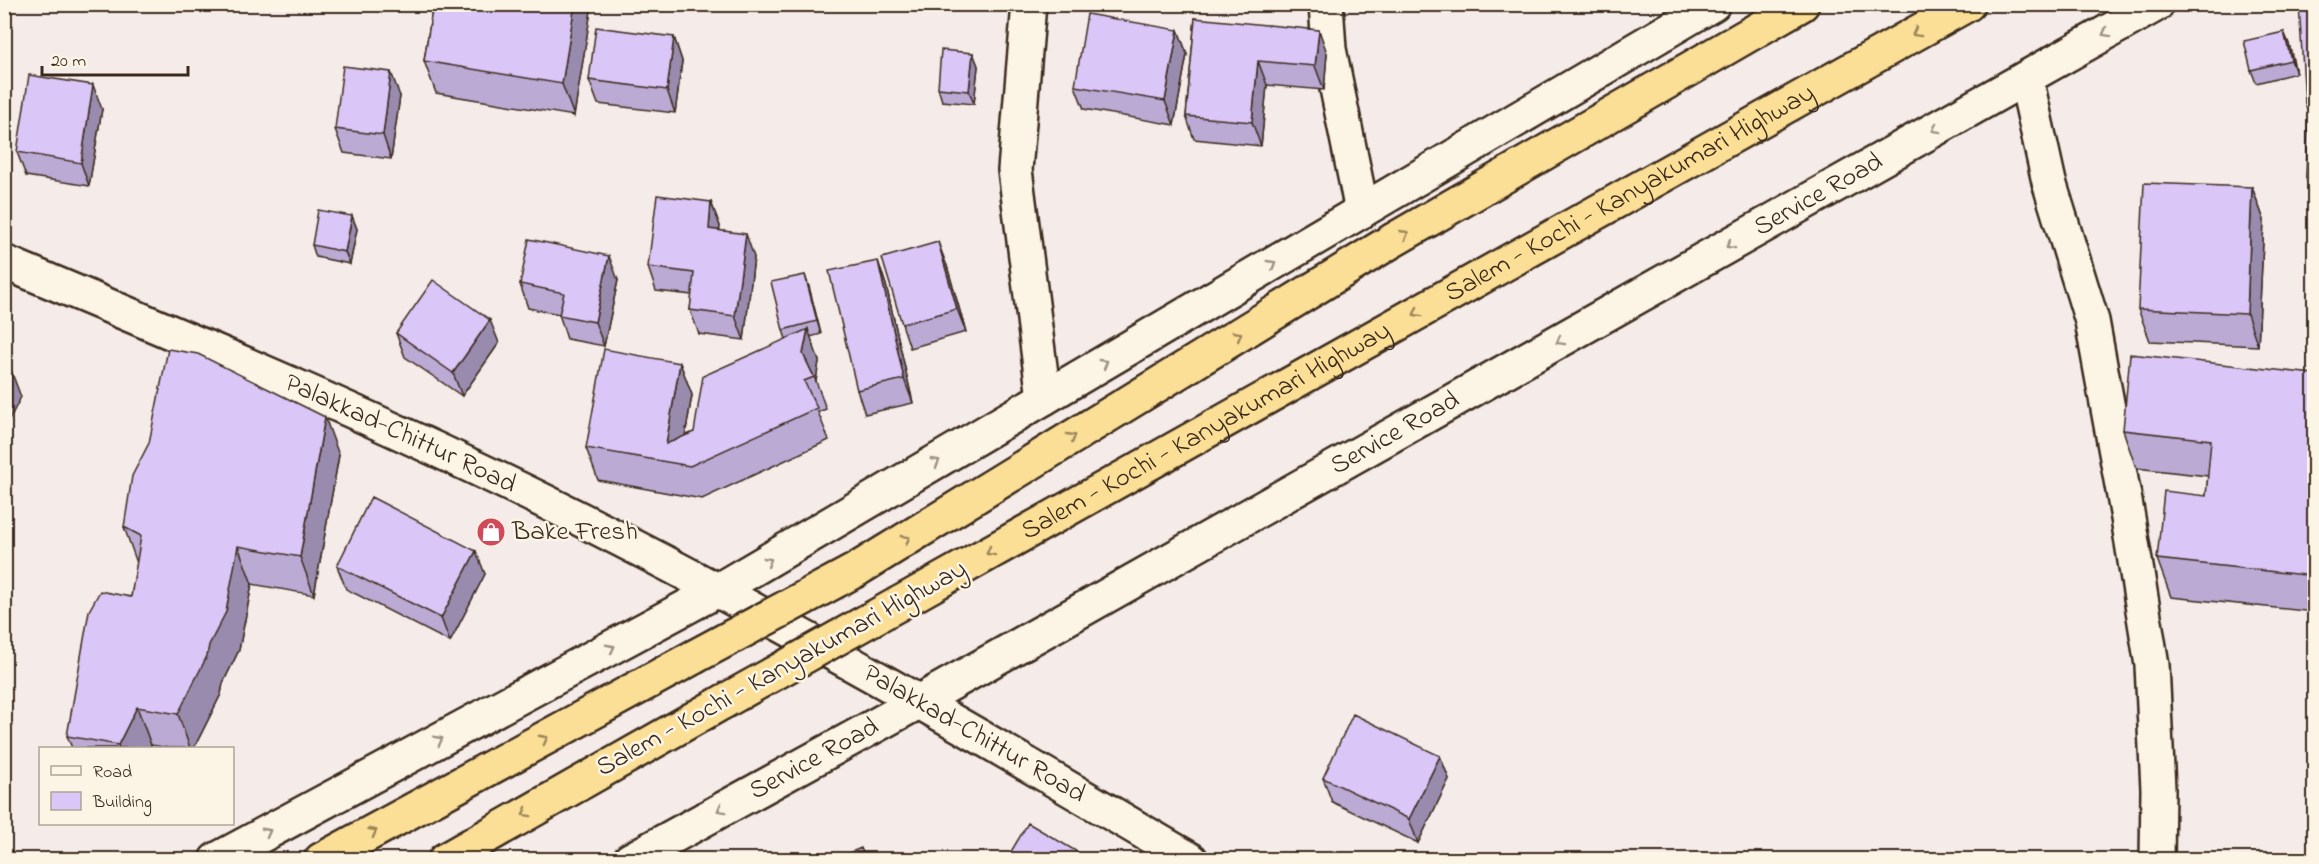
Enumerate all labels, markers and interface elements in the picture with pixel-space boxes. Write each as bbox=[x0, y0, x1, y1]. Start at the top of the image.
one-way arrow bbox=[1912, 26, 1923, 37]
one-way arrow bbox=[2102, 26, 2112, 37]
scale bar bbox=[42, 39, 188, 77]
text: 20 m bbox=[51, 49, 86, 75]
street label: Salem - Kochi - Kanyakumari Highway bbox=[1438, 74, 1822, 313]
one-way arrow bbox=[1932, 122, 1943, 133]
street label: Service Road bbox=[1747, 143, 1890, 247]
one-way arrow bbox=[1399, 230, 1409, 241]
one-way arrow bbox=[1726, 238, 1736, 249]
one-way arrow bbox=[1266, 259, 1276, 271]
one-way arrow bbox=[1412, 306, 1423, 317]
street label: Salem - Kochi - Kanyakumari Highway bbox=[1014, 312, 1398, 551]
one-way arrow bbox=[1232, 331, 1242, 343]
one-way arrow bbox=[1556, 334, 1566, 345]
one-way arrow bbox=[1098, 358, 1108, 370]
street label: Palakkad-Chittur Road bbox=[278, 364, 523, 504]
street label: Service Road bbox=[1323, 381, 1467, 485]
one-way arrow bbox=[1066, 433, 1076, 445]
one-way arrow bbox=[930, 457, 940, 469]
place label: Bake Fresh bbox=[511, 513, 638, 552]
shop icon: Bake Fresh bbox=[475, 516, 507, 548]
one-way arrow bbox=[900, 535, 910, 547]
one-way arrow bbox=[986, 545, 996, 556]
street label: Salem - Kochi - Kanyakumari Highway bbox=[589, 550, 975, 788]
one-way arrow bbox=[762, 556, 772, 568]
one-way arrow bbox=[605, 644, 615, 655]
street label: Palakkad-Chittur Road bbox=[856, 654, 1093, 813]
street label: Service Road bbox=[742, 708, 886, 810]
one-way arrow bbox=[538, 735, 548, 746]
one-way arrow bbox=[433, 736, 443, 747]
legend bbox=[39, 747, 234, 825]
text: Road bbox=[93, 760, 132, 786]
text: Building bbox=[92, 790, 152, 817]
one-way arrow bbox=[717, 802, 727, 814]
one-way arrow bbox=[522, 806, 532, 818]
one-way arrow bbox=[261, 828, 271, 839]
one-way arrow bbox=[366, 828, 377, 839]

